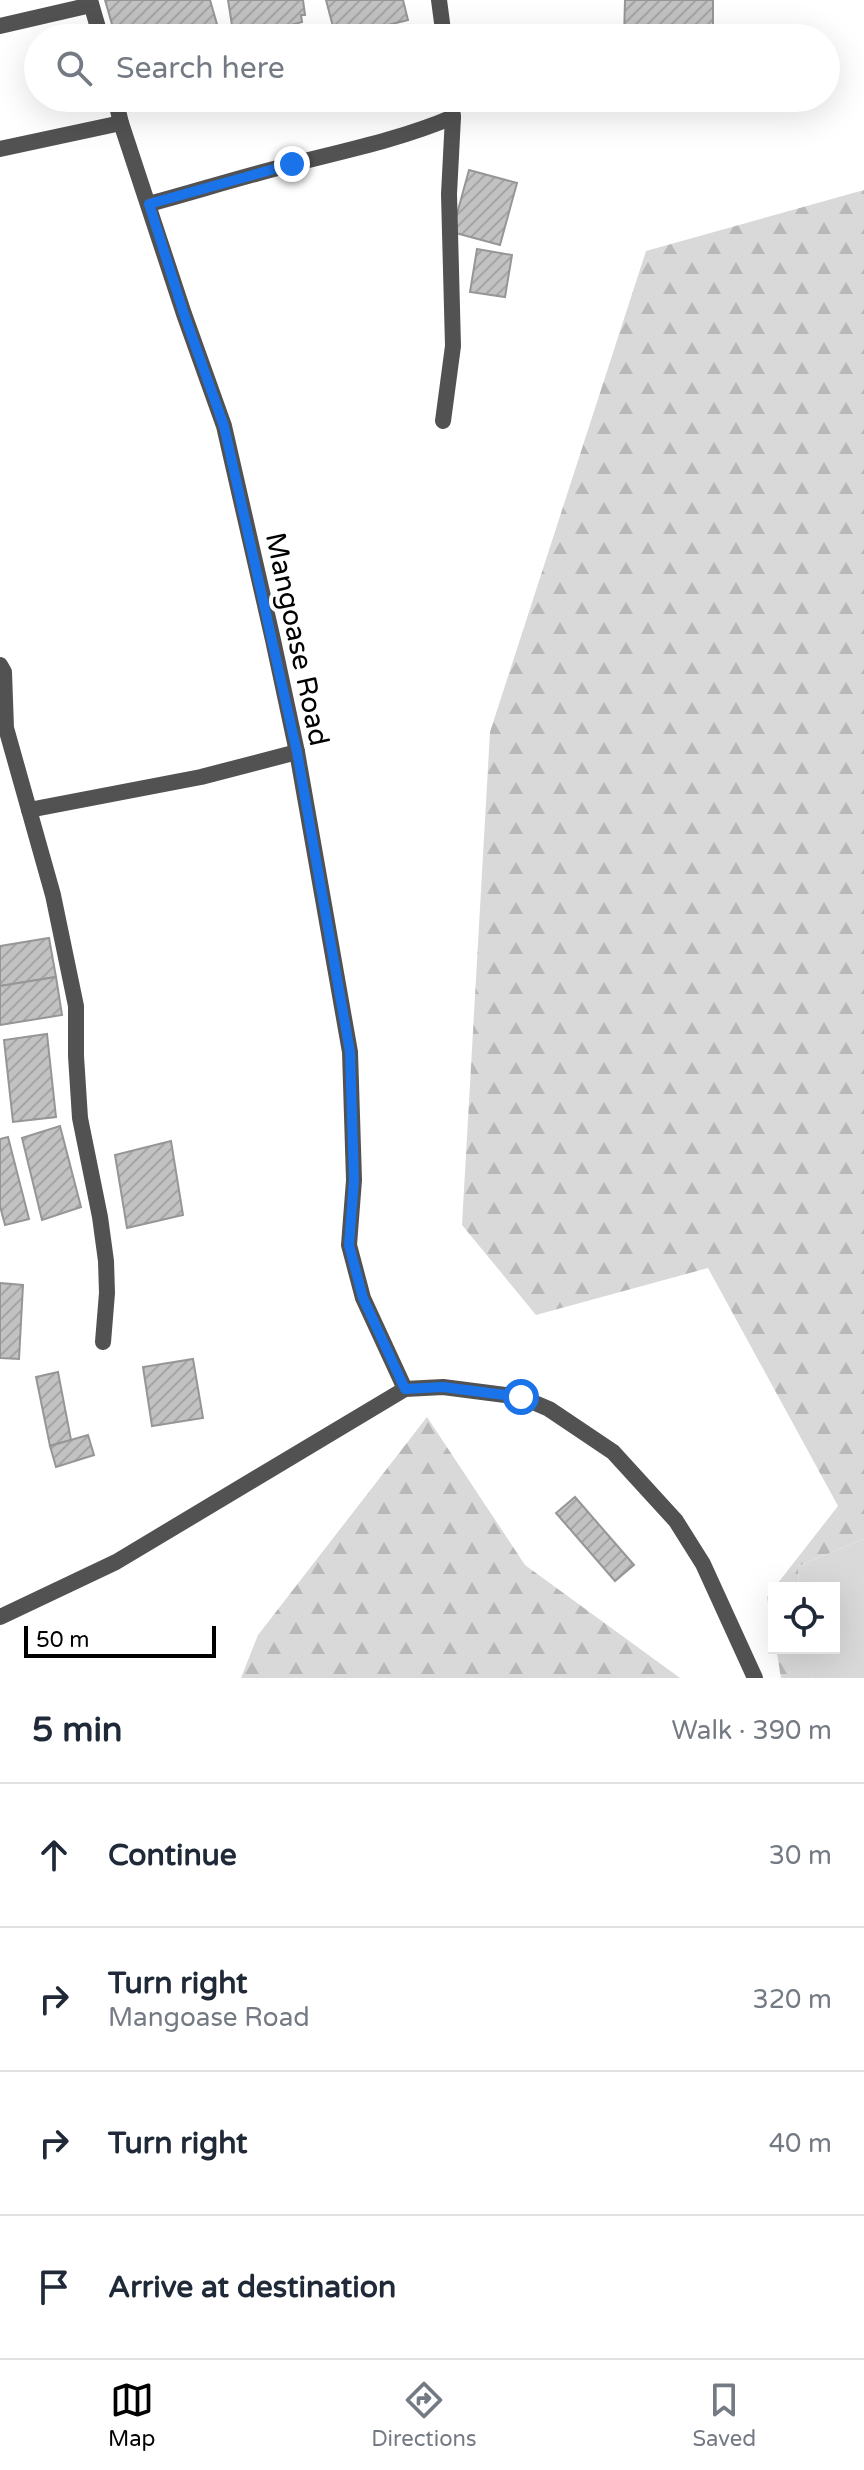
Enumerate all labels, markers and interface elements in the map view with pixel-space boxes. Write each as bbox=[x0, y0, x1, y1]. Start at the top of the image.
search box bbox=[24, 24, 840, 112]
icon: search bbox=[52, 46, 96, 90]
text: Search here bbox=[116, 50, 285, 87]
route end bbox=[274, 146, 310, 182]
street label: Mangoase Road bbox=[258, 529, 336, 749]
route start bbox=[503, 1379, 539, 1415]
map controls bbox=[768, 1582, 840, 1654]
button: locate bbox=[768, 1582, 840, 1654]
scale bar bbox=[24, 1622, 216, 1658]
text: 50 m bbox=[36, 1627, 90, 1653]
text: 5 min bbox=[32, 1710, 123, 1751]
text: Walk · 390 m bbox=[672, 1715, 832, 1746]
icon: ahead bbox=[32, 1833, 76, 1877]
text: Continue bbox=[108, 1837, 237, 1874]
text: 30 m bbox=[769, 1840, 832, 1871]
text: Turn right bbox=[108, 1965, 248, 2002]
icon: right bbox=[32, 1977, 76, 2021]
text: 320 m bbox=[752, 1984, 832, 2015]
text: Mangoase Road bbox=[108, 2002, 310, 2033]
icon: right bbox=[32, 2121, 76, 2165]
text: Turn right bbox=[108, 2125, 248, 2162]
text: 40 m bbox=[769, 2128, 832, 2159]
icon: arrive bbox=[32, 2265, 76, 2309]
text: Arrive at destination bbox=[108, 2269, 396, 2306]
tab: Map bbox=[108, 2378, 155, 2452]
tab: Directions bbox=[371, 2378, 477, 2452]
tab: Saved bbox=[692, 2378, 756, 2452]

